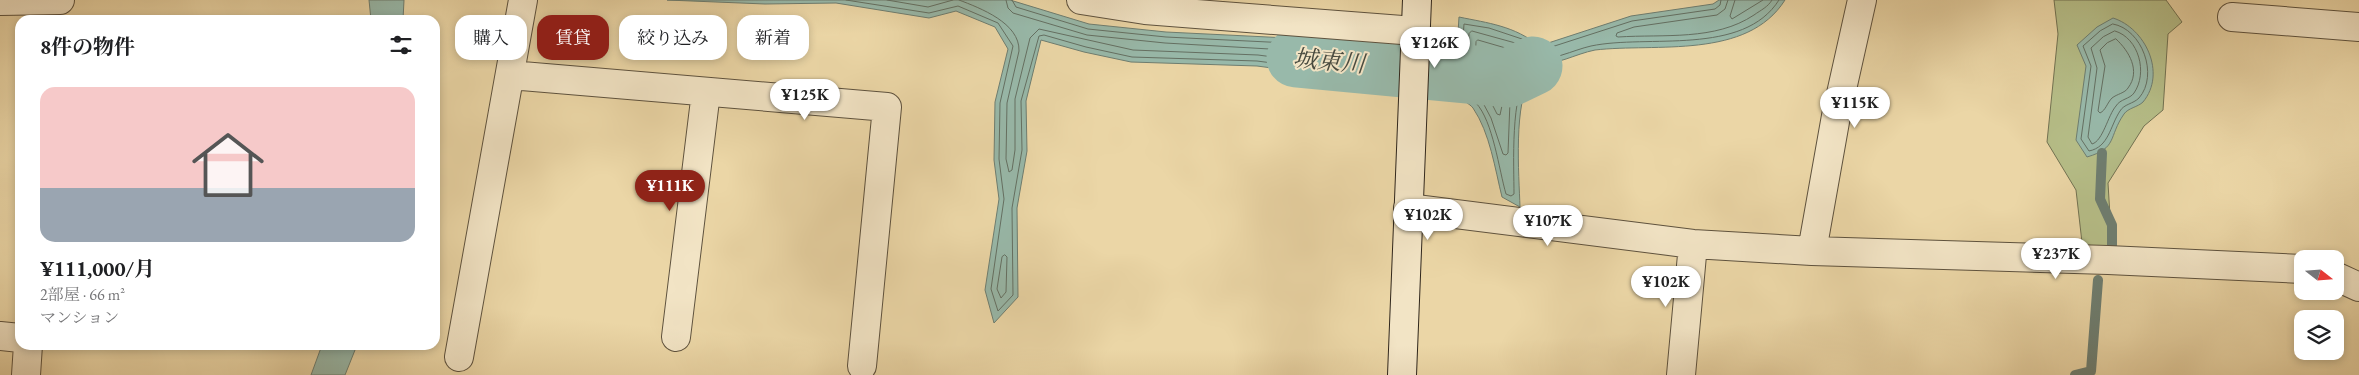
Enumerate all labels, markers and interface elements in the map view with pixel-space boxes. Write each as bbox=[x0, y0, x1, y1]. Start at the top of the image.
chip: 購入 bbox=[455, 15, 527, 60]
chip: 賃貸 bbox=[537, 15, 609, 60]
chip: 絞り込み bbox=[619, 15, 727, 60]
chip: 新着 bbox=[737, 15, 809, 60]
pin: ¥126K bbox=[1400, 27, 1470, 69]
icon: filters bbox=[387, 31, 415, 59]
text: ¥126K bbox=[1411, 32, 1459, 53]
text: 8件の物件 bbox=[40, 33, 135, 60]
water label: 城東川 bbox=[1292, 42, 1369, 79]
pin: ¥125K bbox=[770, 78, 840, 121]
text: ¥125K bbox=[781, 84, 829, 105]
pin: ¥115K bbox=[1820, 86, 1890, 129]
text: ¥115K bbox=[1831, 92, 1879, 113]
icon: home bbox=[183, 120, 273, 210]
pin: ¥111K bbox=[635, 170, 705, 212]
text: ¥111K bbox=[646, 175, 694, 196]
pin: ¥102K bbox=[1393, 198, 1463, 241]
text: ¥102K bbox=[1404, 204, 1452, 225]
pin: ¥107K bbox=[1513, 204, 1583, 247]
text: ¥107K bbox=[1524, 210, 1572, 231]
pin: ¥237K bbox=[2021, 238, 2091, 280]
text: ¥237K bbox=[2032, 243, 2080, 264]
north arrow bbox=[2294, 250, 2344, 300]
map controls bbox=[2294, 250, 2344, 360]
text: ¥111,000/月 bbox=[40, 255, 155, 282]
pin: ¥102K bbox=[1631, 266, 1701, 308]
text: ¥102K bbox=[1642, 271, 1690, 292]
text: 2部屋 · 66 m² bbox=[40, 284, 125, 305]
text: マンション bbox=[40, 307, 119, 328]
button: layers bbox=[2294, 310, 2344, 360]

